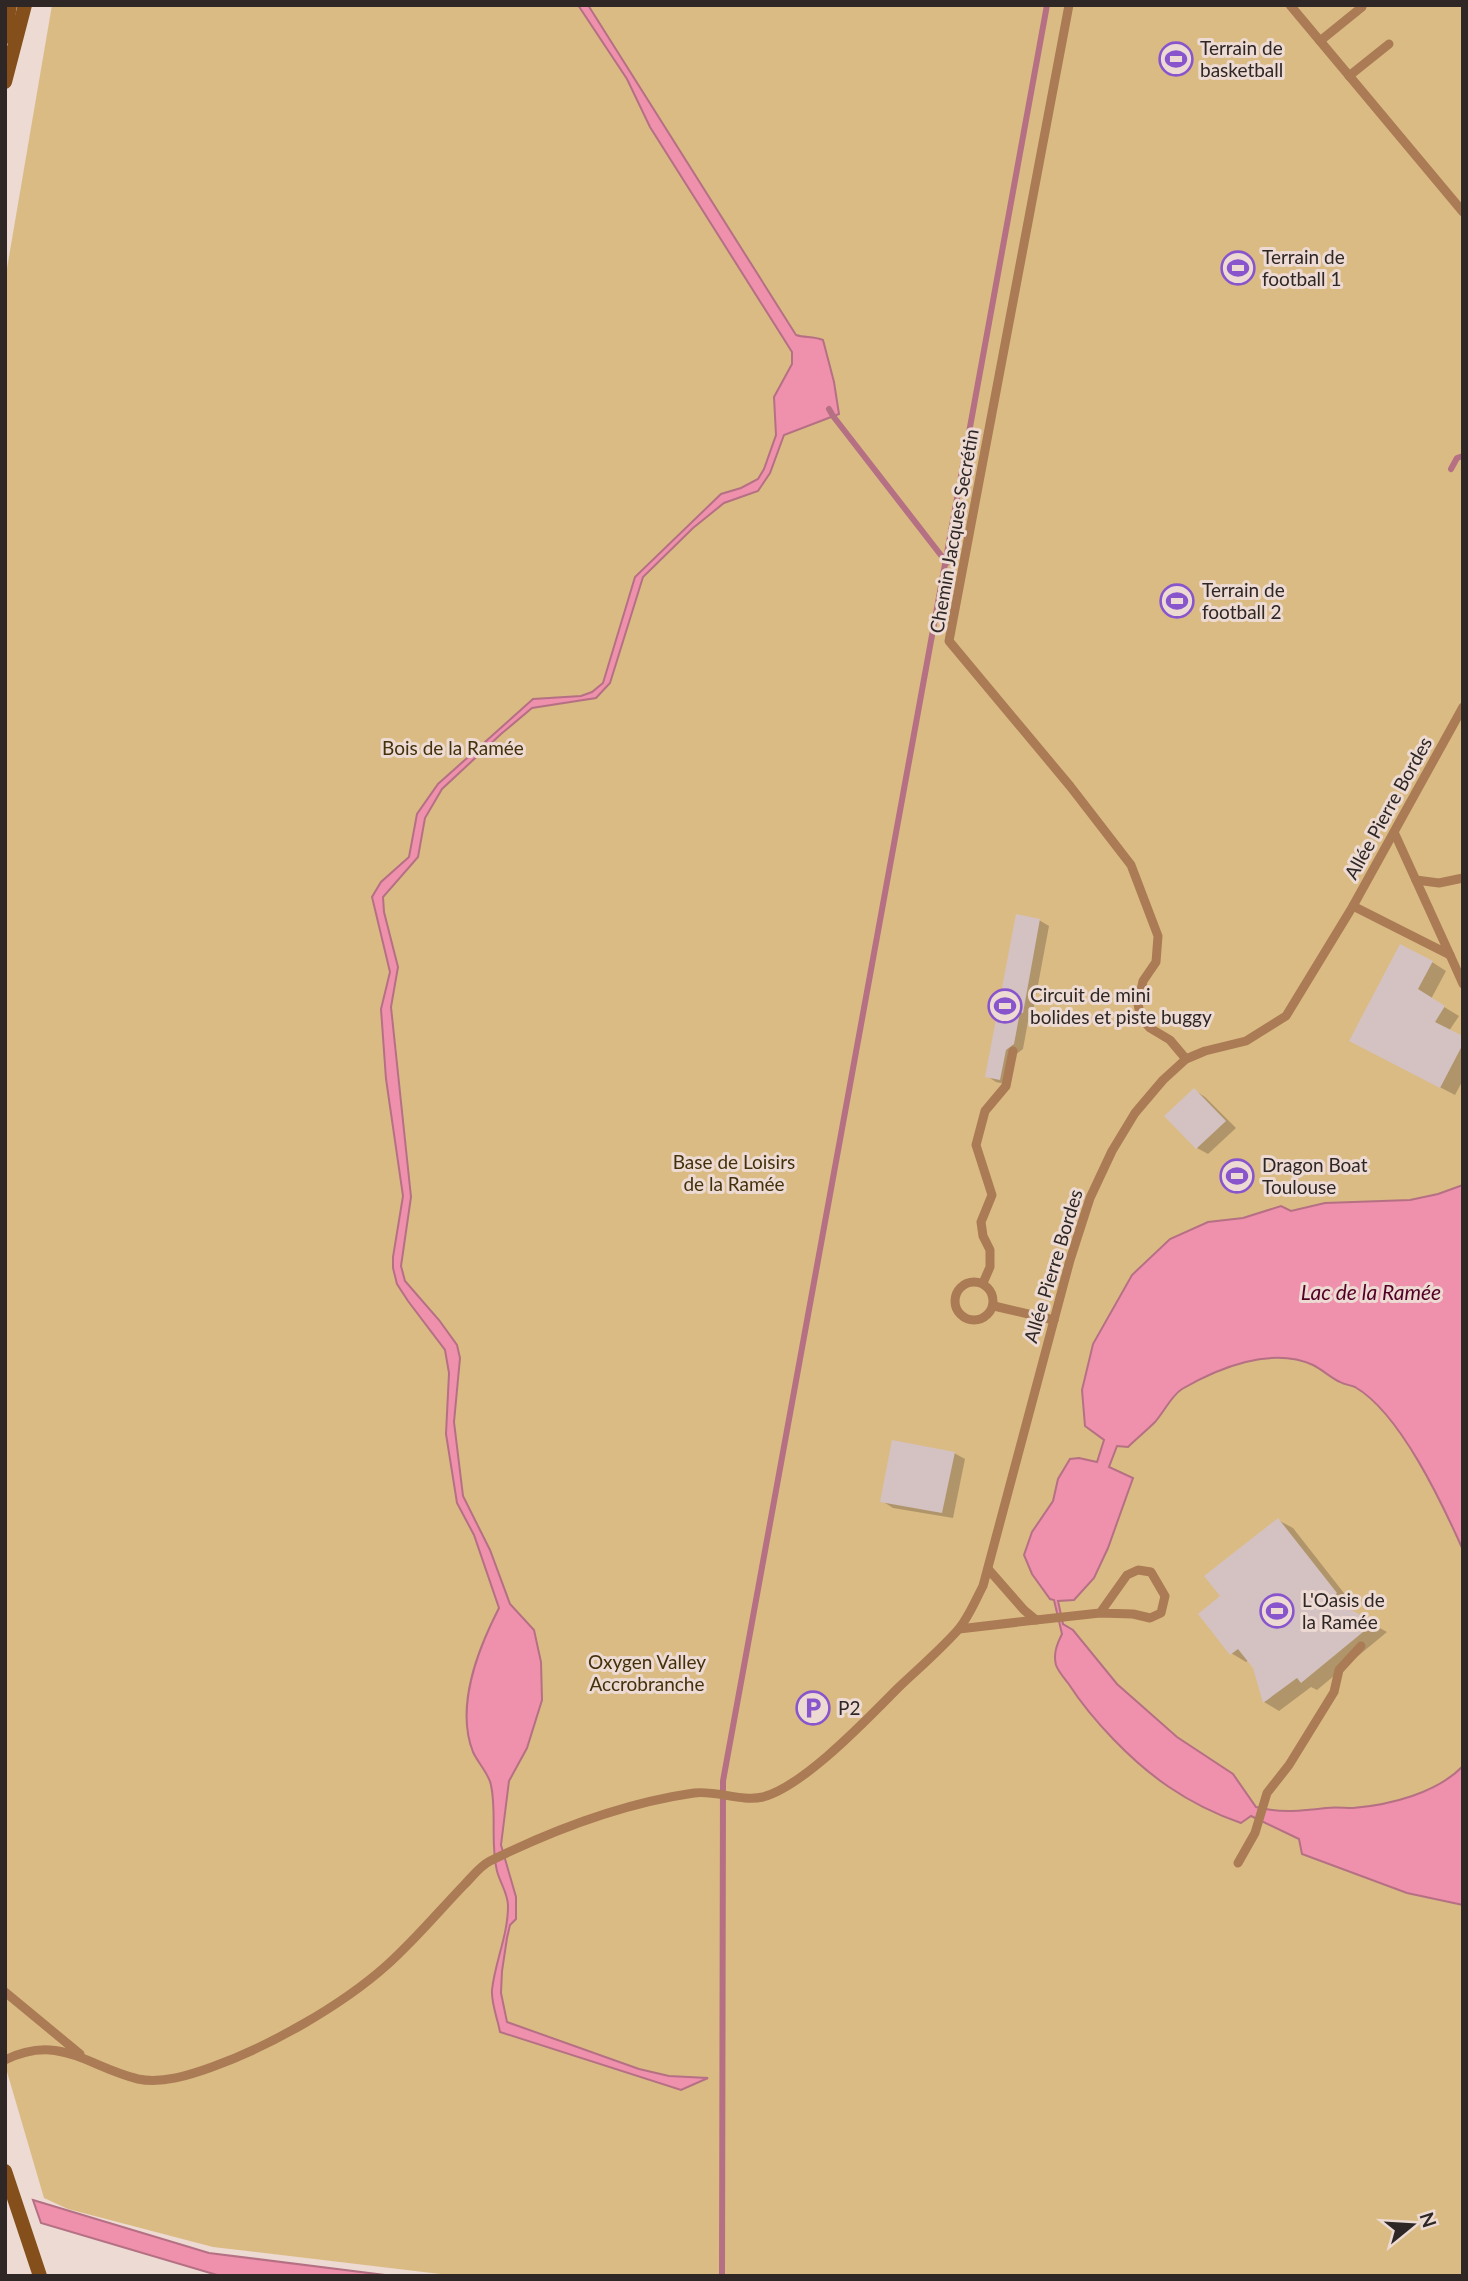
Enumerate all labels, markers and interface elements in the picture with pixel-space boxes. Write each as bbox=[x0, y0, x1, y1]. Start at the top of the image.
place label: Terrain de basketball bbox=[1200, 36, 1283, 81]
sports icon: Terrain de basketball bbox=[1157, 40, 1195, 78]
place label: Terrain de football 1 bbox=[1262, 245, 1345, 290]
sports icon: Terrain de football 1 bbox=[1219, 249, 1257, 287]
street label: Chemin Jacques Secrétin bbox=[924, 427, 983, 635]
place label: Terrain de football 2 bbox=[1202, 578, 1285, 623]
sports icon: Terrain de football 2 bbox=[1158, 582, 1196, 620]
street label: Allée Pierre Bordes bbox=[1339, 732, 1436, 883]
park label: Bois de la Ramée bbox=[382, 736, 524, 759]
place label: Circuit de mini bolides et piste buggy bbox=[1030, 983, 1212, 1028]
sports icon: Circuit de mini bolides et piste buggy bbox=[986, 987, 1024, 1025]
park label: Base de Loisirs de la Ramée bbox=[673, 1150, 795, 1195]
place label: Dragon Boat Toulouse bbox=[1262, 1153, 1368, 1198]
sports icon: Dragon Boat Toulouse bbox=[1218, 1157, 1256, 1195]
street label: Allée Pierre Bordes bbox=[1018, 1186, 1087, 1345]
water label: Lac de la Ramée bbox=[1301, 1279, 1441, 1304]
place label: L'Oasis de la Ramée bbox=[1302, 1588, 1385, 1633]
sports icon: L'Oasis de la Ramée bbox=[1258, 1592, 1296, 1630]
park label: Oxygen Valley Accrobranche bbox=[588, 1650, 706, 1695]
parking icon: P2 bbox=[794, 1689, 832, 1727]
place label: P2 bbox=[838, 1696, 860, 1719]
north arrow bbox=[1377, 2190, 1447, 2260]
text: N bbox=[1415, 2209, 1442, 2230]

